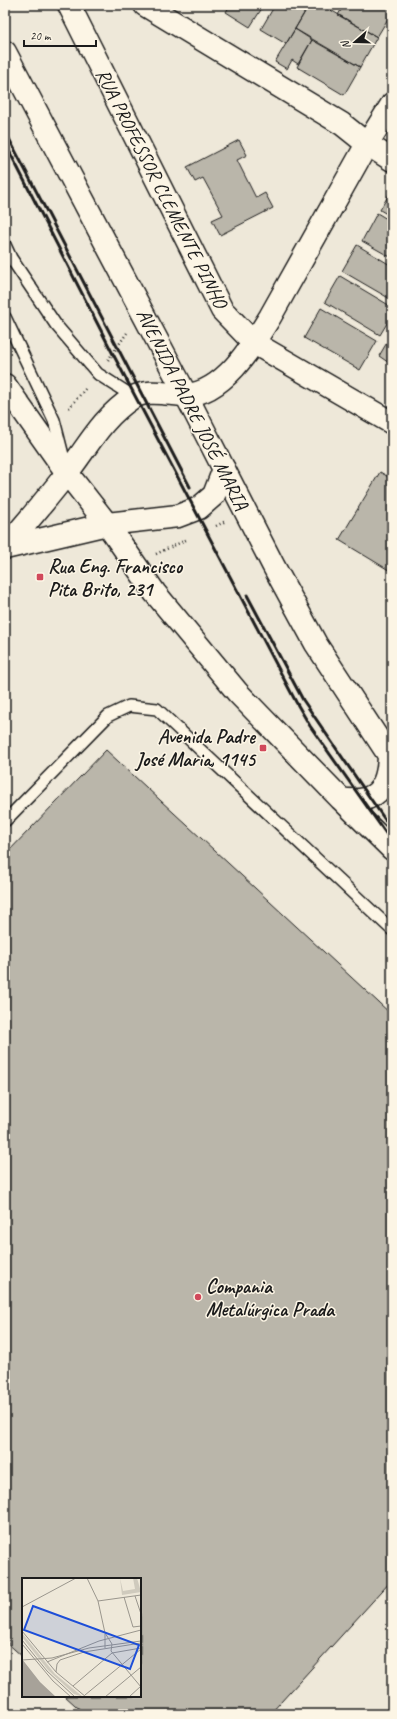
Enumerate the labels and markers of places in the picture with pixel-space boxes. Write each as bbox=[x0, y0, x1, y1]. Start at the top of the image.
place label: Rua Eng. Francisco Pita Brito, 231 bbox=[48, 554, 184, 602]
marker: Rua Eng. Francisco Pita Brito, 231 bbox=[35, 572, 45, 582]
place label: Avenida Padre José Maria, 1145 bbox=[134, 724, 257, 772]
marker: Avenida Padre José Maria, 1145 bbox=[258, 743, 268, 753]
place label: Compania Metalúrgica Prada bbox=[206, 1274, 336, 1322]
marker: Compania Metalúrgica Prada bbox=[193, 1292, 203, 1302]

